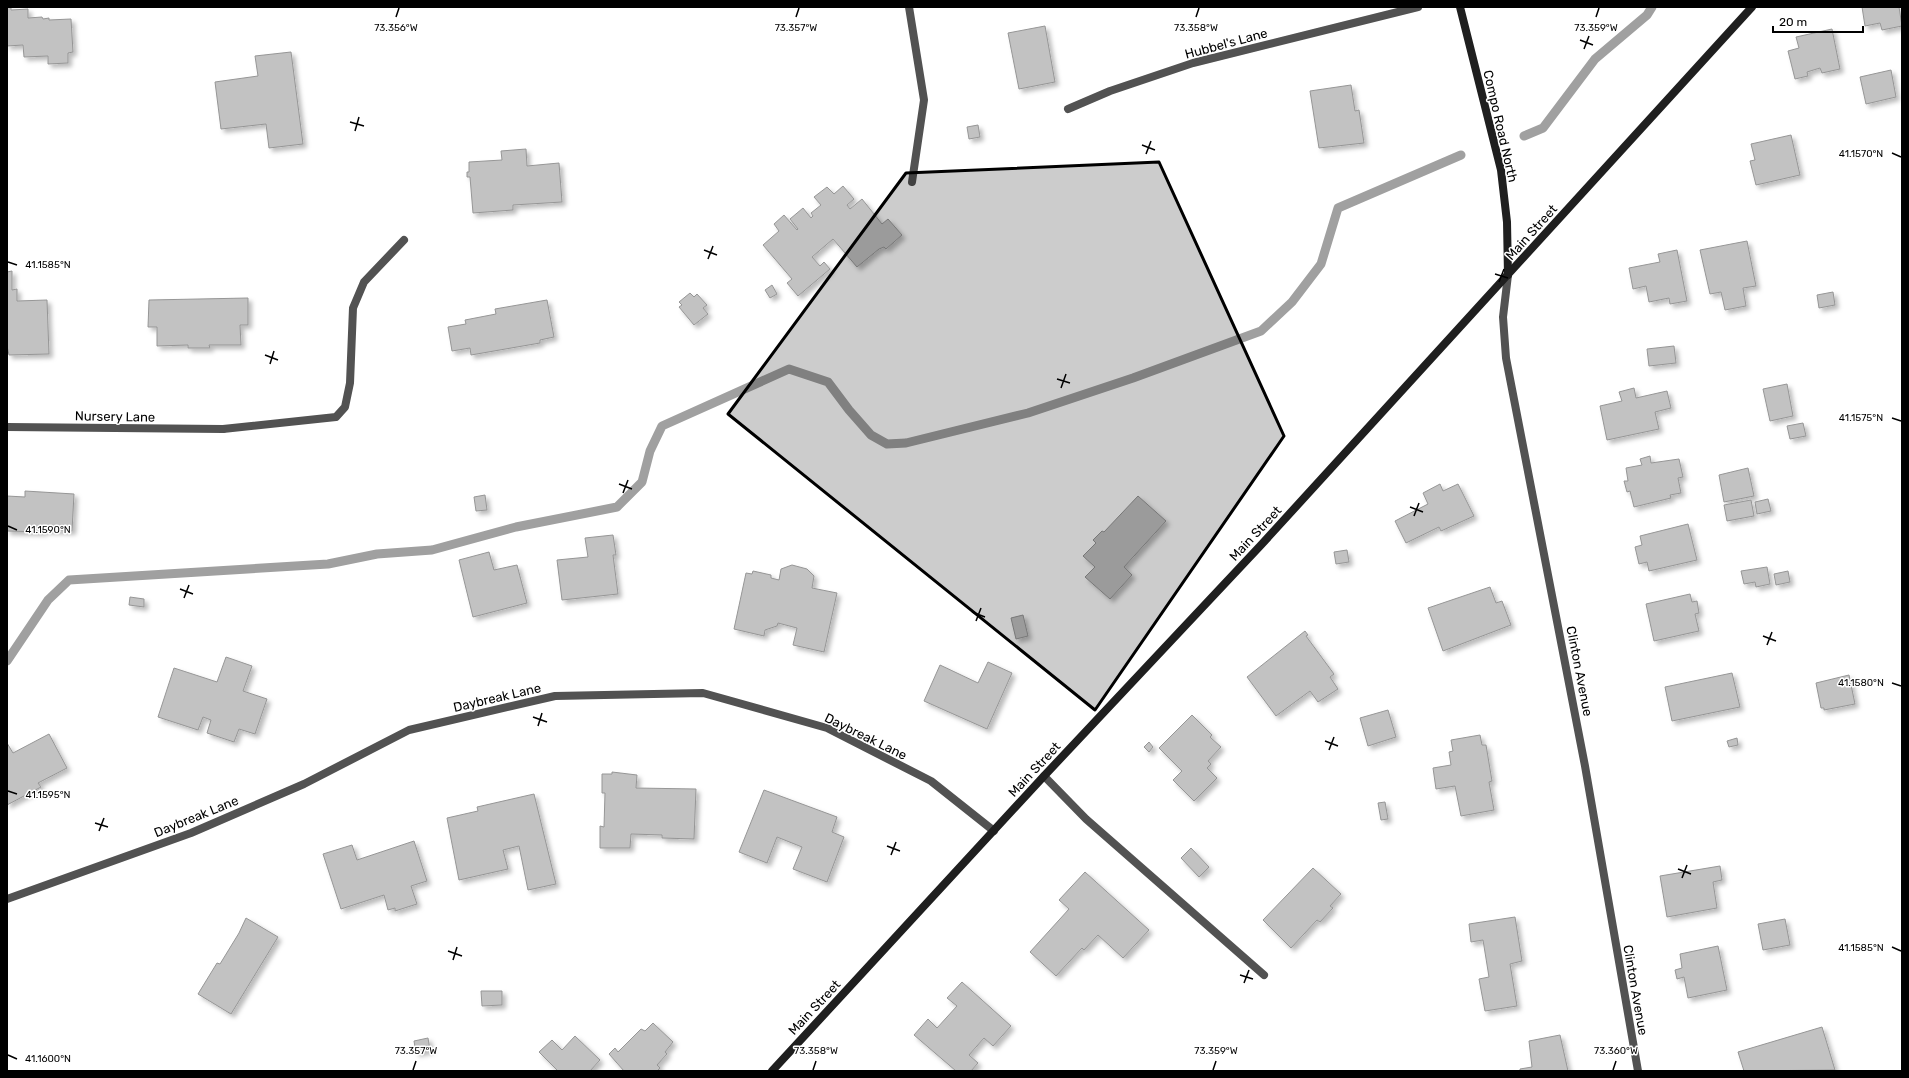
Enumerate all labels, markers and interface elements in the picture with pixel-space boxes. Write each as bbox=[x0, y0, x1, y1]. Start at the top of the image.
scale bar bbox=[1773, 8, 1863, 34]
text: 20 m bbox=[1779, 15, 1807, 29]
text: 73.356°W bbox=[374, 22, 418, 34]
text: 73.357°W bbox=[775, 22, 817, 34]
text: 73.358°W bbox=[1174, 22, 1218, 34]
text: 73.359°W bbox=[1574, 22, 1618, 34]
street label: Hubbel's Lane bbox=[1183, 25, 1269, 62]
street label: Compo Road North bbox=[1480, 69, 1521, 184]
text: 41.1570°N bbox=[1839, 148, 1883, 160]
street label: Main Street bbox=[1503, 202, 1560, 263]
text: 41.1585°N bbox=[25, 259, 71, 271]
street label: Nursery Lane bbox=[75, 408, 155, 425]
text: 41.1575°N bbox=[1839, 412, 1883, 424]
street label: Main Street bbox=[1226, 503, 1284, 564]
text: 41.1590°N bbox=[25, 524, 71, 536]
street label: Clinton Avenue bbox=[1563, 625, 1596, 717]
text: 41.1580°N bbox=[1838, 677, 1884, 689]
street label: Daybreak Lane bbox=[452, 680, 542, 715]
street label: Daybreak Lane bbox=[822, 710, 909, 763]
street label: Main Street bbox=[1005, 739, 1063, 800]
text: 41.1595°N bbox=[25, 789, 71, 801]
street label: Daybreak Lane bbox=[152, 793, 241, 840]
text: 41.1585°N bbox=[1838, 942, 1884, 954]
street label: Clinton Avenue bbox=[1620, 944, 1651, 1036]
street label: Main Street bbox=[785, 977, 843, 1038]
text: 73.357°W bbox=[395, 1045, 437, 1057]
text: 73.358°W bbox=[794, 1045, 838, 1057]
text: 73.359°W bbox=[1194, 1045, 1238, 1057]
text: 73.360°W bbox=[1594, 1045, 1638, 1057]
text: 41.1600°N bbox=[25, 1053, 71, 1065]

